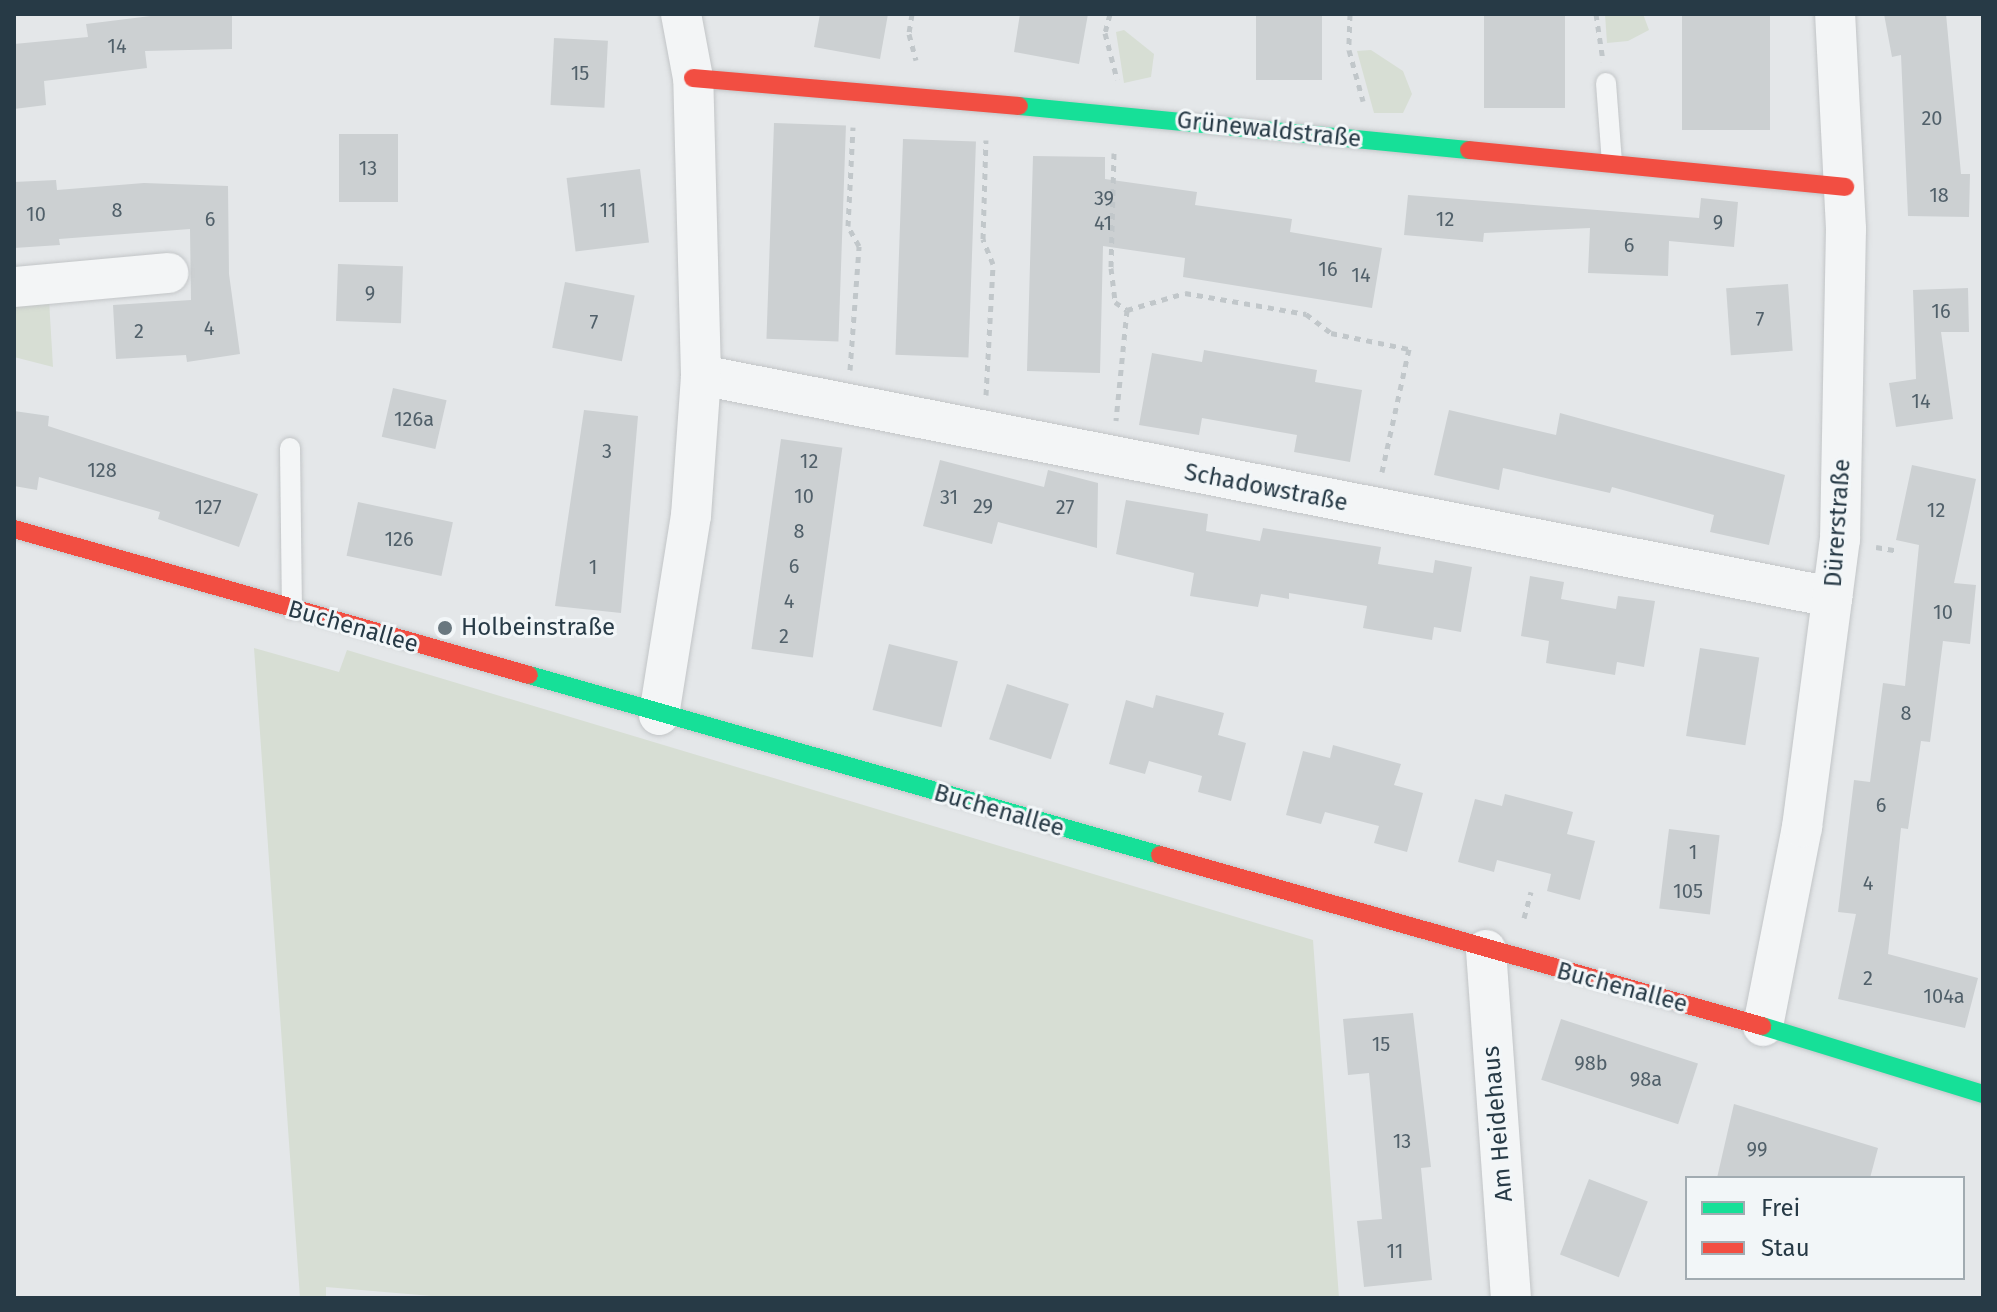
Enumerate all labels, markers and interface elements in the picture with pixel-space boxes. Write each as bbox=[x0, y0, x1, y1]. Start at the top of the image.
house number: 14 bbox=[107, 34, 127, 58]
house number: 15 bbox=[571, 61, 589, 85]
street label: Grünewaldstraße bbox=[1175, 106, 1363, 154]
house number: 20 bbox=[1921, 106, 1943, 130]
house number: 13 bbox=[359, 156, 377, 180]
house number: 18 bbox=[1929, 183, 1949, 207]
house number: 39 bbox=[1094, 186, 1114, 210]
house number: 8 bbox=[111, 198, 123, 222]
house number: 11 bbox=[599, 198, 617, 222]
house number: 10 bbox=[26, 202, 46, 226]
house number: 6 bbox=[205, 207, 215, 231]
house number: 12 bbox=[1436, 207, 1454, 231]
house number: 9 bbox=[1713, 210, 1723, 234]
house number: 41 bbox=[1094, 211, 1112, 235]
house number: 6 bbox=[1624, 233, 1634, 257]
house number: 16 bbox=[1318, 257, 1338, 281]
house number: 14 bbox=[1351, 263, 1371, 287]
house number: 9 bbox=[365, 281, 375, 305]
house number: 16 bbox=[1931, 299, 1951, 323]
house number: 7 bbox=[1756, 307, 1764, 331]
house number: 7 bbox=[590, 310, 598, 334]
house number: 4 bbox=[204, 316, 214, 340]
house number: 2 bbox=[134, 319, 144, 343]
house number: 14 bbox=[1911, 389, 1931, 413]
house number: 126a bbox=[394, 407, 434, 431]
house number: 3 bbox=[602, 439, 612, 463]
house number: 12 bbox=[800, 449, 818, 473]
house number: 128 bbox=[87, 458, 117, 482]
street label: Schadowstraße bbox=[1182, 458, 1350, 518]
street label: Dürerstraße bbox=[1819, 458, 1857, 588]
house number: 10 bbox=[794, 484, 814, 508]
house number: 31 bbox=[940, 485, 958, 509]
house number: 29 bbox=[973, 494, 993, 518]
house number: 127 bbox=[194, 495, 222, 519]
house number: 27 bbox=[1056, 495, 1074, 519]
house number: 12 bbox=[1927, 498, 1945, 522]
house number: 8 bbox=[793, 519, 805, 543]
house number: 126 bbox=[384, 527, 414, 551]
house number: 6 bbox=[789, 554, 799, 578]
house number: 1 bbox=[589, 555, 597, 579]
house number: 4 bbox=[784, 589, 794, 613]
street label: Buchenallee bbox=[285, 595, 421, 659]
house number: 10 bbox=[1933, 600, 1953, 624]
place label: Holbeinstraße bbox=[461, 614, 615, 642]
marker: Holbeinstraße bbox=[436, 619, 454, 637]
house number: 2 bbox=[779, 624, 789, 648]
house number: 8 bbox=[1900, 701, 1912, 725]
street label: Buchenallee bbox=[931, 779, 1067, 843]
house number: 6 bbox=[1876, 793, 1886, 817]
house number: 1 bbox=[1689, 840, 1697, 864]
house number: 4 bbox=[1863, 871, 1873, 895]
house number: 105 bbox=[1673, 879, 1703, 903]
street label: Buchenallee bbox=[1553, 957, 1691, 1019]
house number: 2 bbox=[1863, 966, 1873, 990]
house number: 104a bbox=[1923, 984, 1965, 1008]
house number: 15 bbox=[1372, 1032, 1390, 1056]
street label: Am Heidehaus bbox=[1477, 1045, 1519, 1203]
house number: 98b bbox=[1574, 1051, 1608, 1075]
house number: 98a bbox=[1630, 1067, 1662, 1091]
house number: 13 bbox=[1393, 1129, 1411, 1153]
house number: 99 bbox=[1747, 1137, 1767, 1161]
legend bbox=[1685, 1176, 1965, 1280]
text: Frei bbox=[1761, 1194, 1800, 1222]
text: Stau bbox=[1761, 1234, 1810, 1262]
house number: 11 bbox=[1386, 1239, 1404, 1263]

